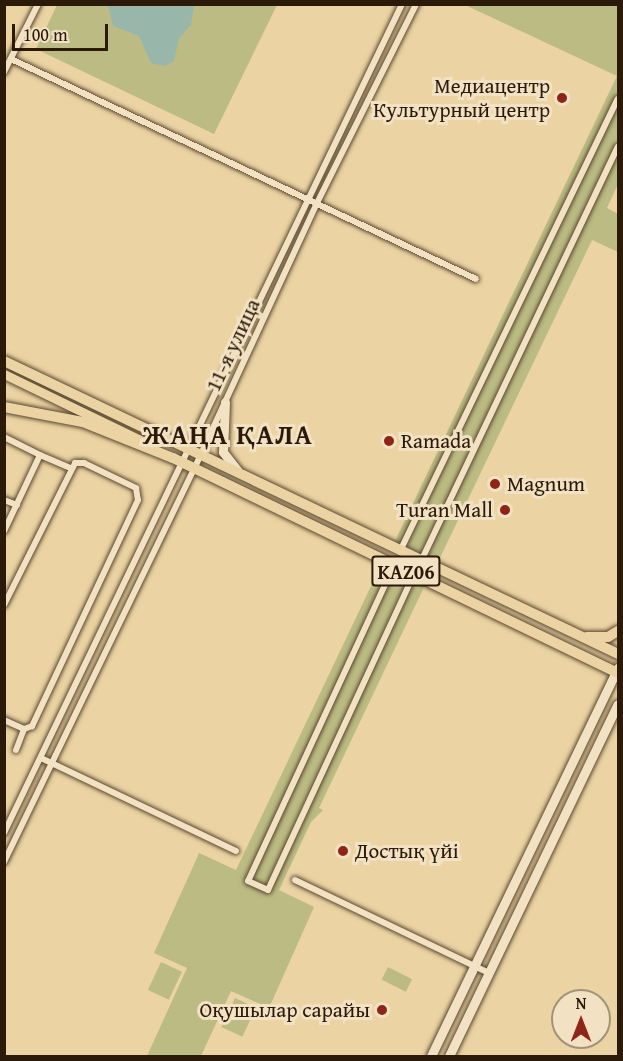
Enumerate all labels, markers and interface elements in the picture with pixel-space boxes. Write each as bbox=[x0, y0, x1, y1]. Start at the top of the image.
scale bar bbox=[15, 12, 111, 50]
text: 100 m bbox=[23, 21, 68, 48]
place label: Медиацентр Культурный центр bbox=[373, 73, 550, 123]
marker: Медиацентр Культурный центр bbox=[555, 91, 569, 105]
street label: 11-я улица bbox=[201, 295, 265, 395]
district label: ЖАҢА ҚАЛА bbox=[143, 419, 313, 451]
place label: Ramada bbox=[401, 428, 471, 454]
marker: Ramada bbox=[382, 434, 396, 448]
place label: Magnum bbox=[507, 471, 585, 497]
marker: Magnum bbox=[488, 477, 502, 491]
place label: Turan Mall bbox=[396, 497, 493, 523]
marker: Turan Mall bbox=[498, 503, 512, 517]
road number: KАZ06 bbox=[370, 554, 442, 588]
place label: Достық үйі bbox=[355, 838, 459, 864]
marker: Достық үйі bbox=[336, 844, 350, 858]
north arrow bbox=[551, 989, 611, 1049]
text: N bbox=[576, 991, 586, 1015]
place label: Оқушылар сарайы bbox=[199, 997, 370, 1023]
marker: Оқушылар сарайы bbox=[375, 1003, 389, 1017]

